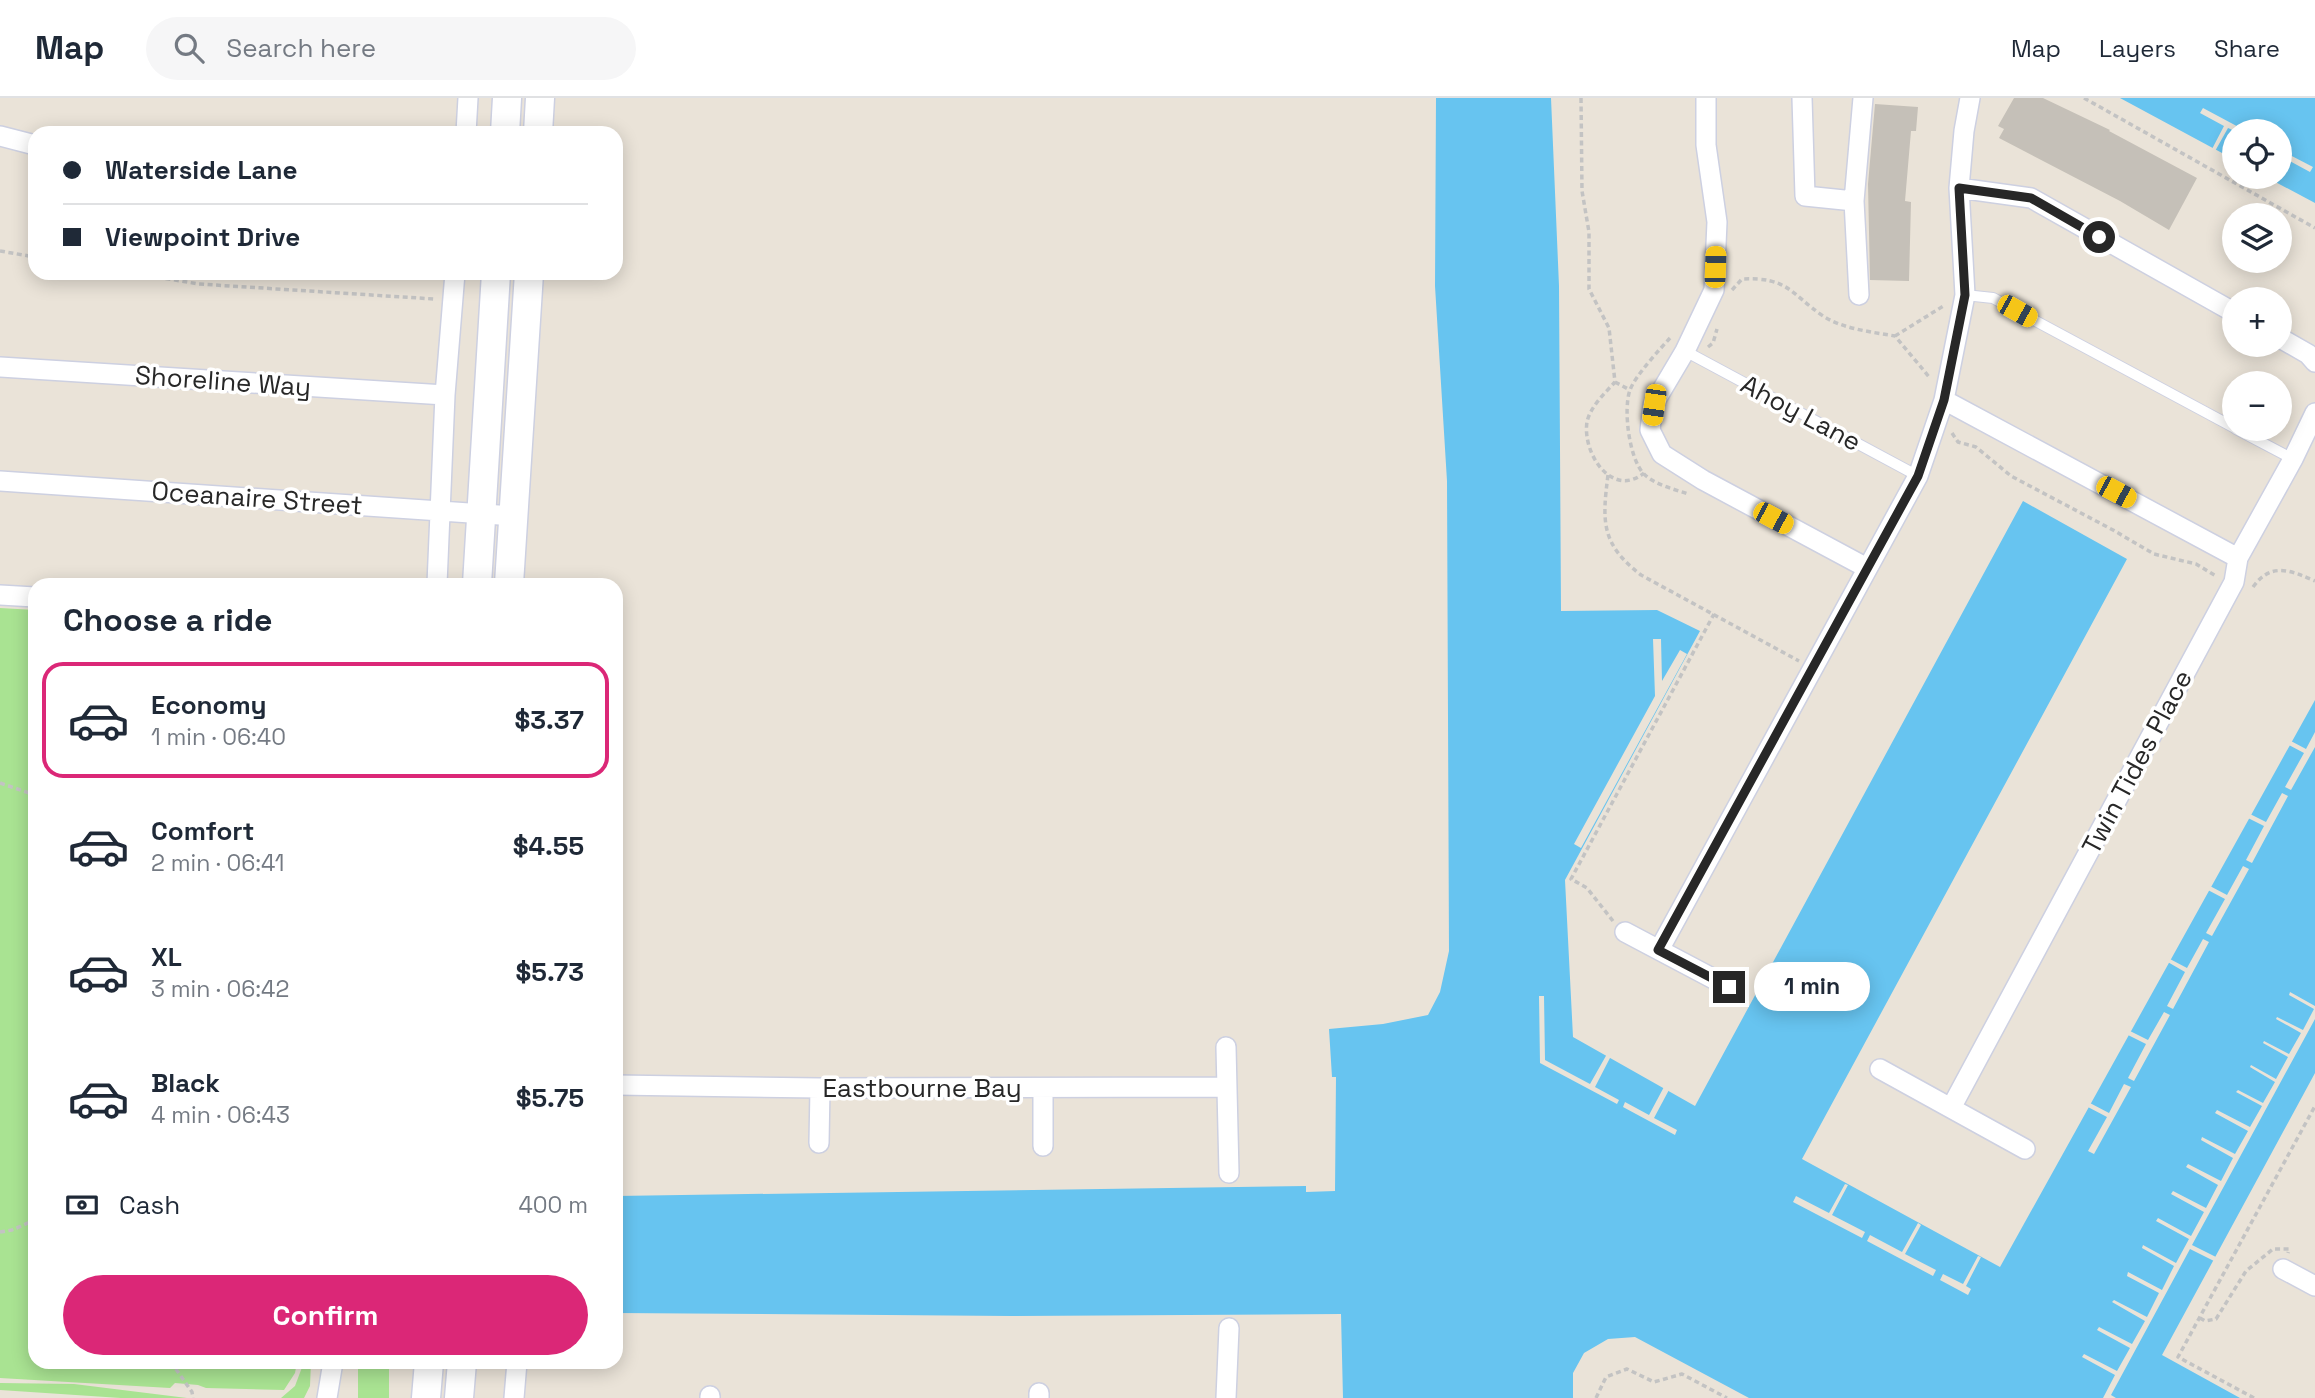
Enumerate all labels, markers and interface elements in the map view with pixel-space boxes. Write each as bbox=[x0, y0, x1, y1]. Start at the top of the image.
search box bbox=[146, 17, 636, 80]
text: Map bbox=[35, 27, 104, 69]
icon: search bbox=[170, 29, 208, 67]
text: Search here bbox=[226, 31, 376, 65]
text: Map bbox=[2011, 33, 2061, 64]
text: Layers bbox=[2099, 33, 2176, 64]
text: Share bbox=[2214, 33, 2280, 64]
map controls bbox=[2222, 119, 2292, 441]
button: locate bbox=[2222, 119, 2292, 189]
text: Waterside Lane bbox=[105, 153, 298, 187]
button: layers bbox=[2222, 203, 2292, 273]
text: Viewpoint Drive bbox=[105, 220, 300, 254]
route start bbox=[2083, 221, 2115, 253]
car bbox=[1704, 246, 1727, 288]
button: + bbox=[2222, 287, 2292, 357]
car bbox=[1994, 292, 2041, 330]
street label: Shoreline Way bbox=[134, 358, 312, 404]
street label: Ahoy Lane bbox=[1735, 367, 1867, 459]
button: − bbox=[2222, 371, 2292, 441]
car bbox=[1641, 383, 1668, 427]
car bbox=[2093, 473, 2140, 511]
street label: Oceanaire Street bbox=[150, 474, 364, 522]
car bbox=[1750, 499, 1797, 537]
text: Choose a ride bbox=[63, 600, 273, 640]
street label: Twin Tides Place bbox=[2074, 664, 2200, 860]
text: Economy bbox=[151, 688, 267, 722]
icon: car bbox=[67, 689, 130, 752]
text: $3.37 bbox=[514, 703, 584, 737]
text: 1 min · 06:40 bbox=[151, 722, 286, 752]
text: Comfort bbox=[151, 814, 254, 848]
icon: car bbox=[67, 815, 130, 878]
text: $4.55 bbox=[513, 829, 584, 863]
text: 2 min · 06:41 bbox=[151, 848, 284, 878]
text: XL bbox=[151, 940, 182, 974]
icon: car bbox=[67, 941, 130, 1004]
text: $5.73 bbox=[516, 955, 584, 989]
callout: 1 min bbox=[1754, 962, 1869, 1012]
route end bbox=[1713, 971, 1745, 1003]
text: 1 min bbox=[1784, 971, 1840, 1001]
text: 3 min · 06:42 bbox=[151, 974, 289, 1004]
text: Black bbox=[151, 1066, 220, 1100]
icon: car bbox=[67, 1067, 130, 1130]
street label: Eastbourne Bay bbox=[822, 1071, 1022, 1105]
text: $5.75 bbox=[516, 1081, 584, 1115]
text: 4 min · 06:43 bbox=[151, 1100, 290, 1130]
icon: cash bbox=[63, 1186, 101, 1224]
text: Cash bbox=[119, 1188, 180, 1222]
text: 400 m bbox=[518, 1190, 588, 1220]
button: Confirm bbox=[63, 1275, 588, 1355]

